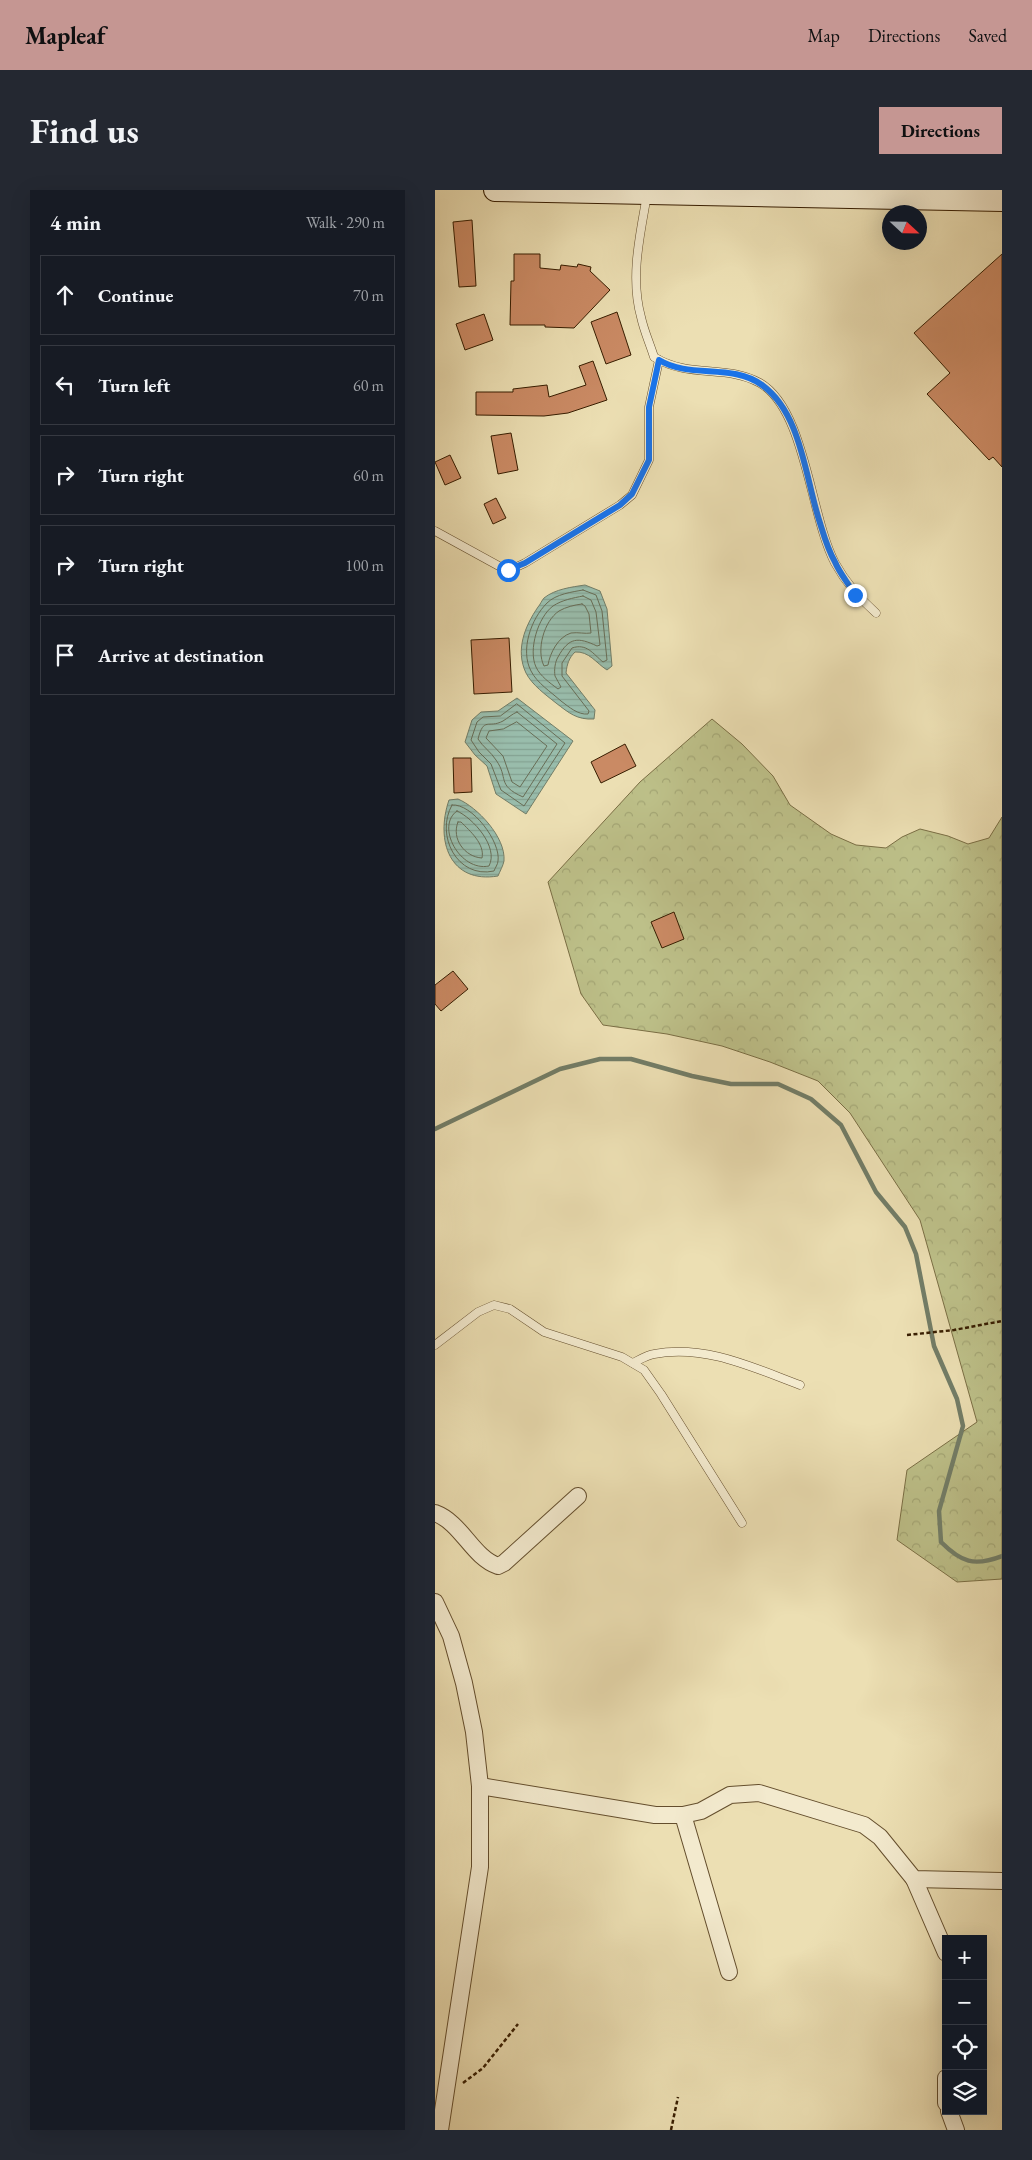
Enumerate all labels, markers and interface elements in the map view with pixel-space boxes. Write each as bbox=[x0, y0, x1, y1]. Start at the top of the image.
text: Mapleaf bbox=[25, 20, 106, 51]
text: Map bbox=[808, 24, 840, 47]
text: Directions bbox=[868, 24, 940, 47]
text: Saved bbox=[968, 24, 1007, 47]
button: Directions bbox=[879, 107, 1002, 154]
text: Find us bbox=[30, 108, 139, 153]
north arrow bbox=[882, 205, 927, 250]
text: 4 min bbox=[50, 209, 101, 236]
text: Walk · 290 m bbox=[306, 212, 385, 233]
icon: ahead bbox=[51, 281, 79, 309]
text: Continue bbox=[98, 283, 173, 308]
text: 70 m bbox=[353, 285, 384, 306]
icon: left bbox=[51, 371, 79, 399]
text: Turn left bbox=[98, 373, 170, 398]
text: 60 m bbox=[353, 375, 384, 396]
icon: right bbox=[51, 461, 79, 489]
text: Turn right bbox=[98, 463, 184, 488]
text: 60 m bbox=[353, 465, 384, 486]
icon: right bbox=[51, 551, 79, 579]
text: Turn right bbox=[98, 553, 184, 578]
text: 100 m bbox=[345, 555, 384, 576]
route start bbox=[497, 559, 520, 582]
route end bbox=[844, 584, 867, 607]
icon: arrive bbox=[51, 641, 79, 669]
text: Arrive at destination bbox=[98, 643, 264, 668]
map controls bbox=[942, 1935, 987, 2115]
button: + bbox=[942, 1935, 987, 1980]
button: − bbox=[942, 1980, 987, 2025]
button: locate bbox=[942, 2025, 987, 2070]
button: layers bbox=[942, 2070, 987, 2115]

